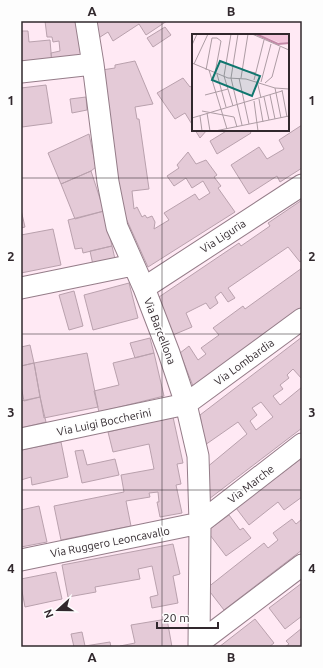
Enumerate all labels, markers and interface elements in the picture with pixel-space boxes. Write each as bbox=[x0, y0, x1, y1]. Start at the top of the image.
text: A bbox=[87, 4, 97, 18]
text: B bbox=[227, 4, 236, 18]
inset map bbox=[192, 34, 289, 131]
text: 1 bbox=[7, 93, 15, 107]
text: 1 bbox=[308, 93, 316, 107]
street label: Via Liguria bbox=[198, 217, 248, 255]
text: 2 bbox=[7, 249, 15, 263]
text: 2 bbox=[308, 249, 316, 263]
street label: Via Barcellona bbox=[142, 296, 178, 366]
street label: Via Lombardia bbox=[212, 336, 276, 388]
text: 3 bbox=[7, 405, 15, 419]
text: 3 bbox=[308, 405, 316, 419]
street label: Via Luigi Boccherini bbox=[56, 406, 152, 438]
street label: Via Marche bbox=[226, 462, 276, 506]
street label: Via Ruggero Leoncavallo bbox=[49, 525, 171, 559]
text: 4 bbox=[7, 561, 15, 575]
text: 4 bbox=[308, 561, 316, 575]
north arrow bbox=[38, 590, 78, 630]
scale bar bbox=[157, 604, 218, 630]
text: N bbox=[42, 608, 56, 620]
text: 20 m bbox=[163, 611, 190, 624]
text: A bbox=[87, 650, 97, 664]
text: B bbox=[227, 650, 236, 664]

